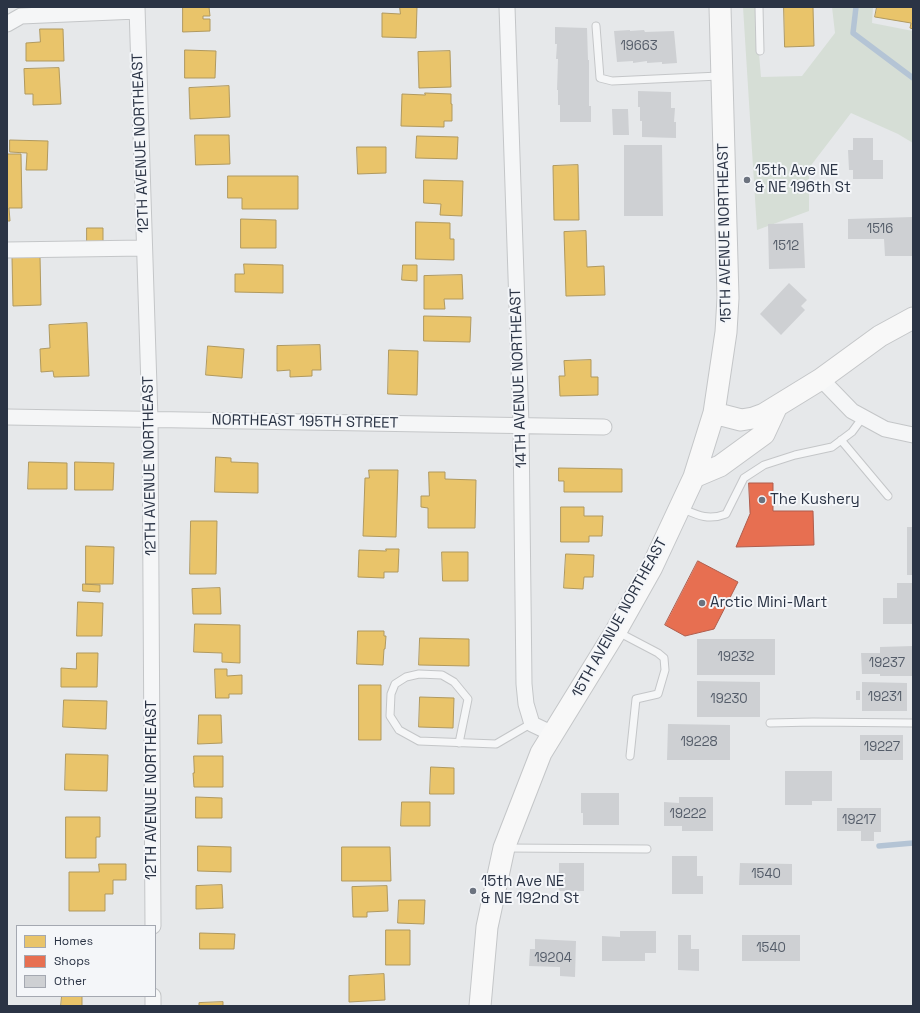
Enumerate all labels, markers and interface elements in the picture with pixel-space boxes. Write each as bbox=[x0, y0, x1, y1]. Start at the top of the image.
house number: 19663 bbox=[620, 38, 658, 54]
street label: 12TH AVENUE NORTHEAST bbox=[129, 53, 153, 233]
street label: 15TH AVENUE NORTHEAST bbox=[714, 143, 736, 323]
place label: 15th Ave NE & NE 196th St bbox=[755, 162, 851, 197]
marker: 15th Ave NE & NE 196th St bbox=[742, 175, 752, 185]
house number: 1516 bbox=[867, 221, 893, 237]
house number: 1512 bbox=[773, 238, 799, 254]
street label: 14TH AVENUE NORTHEAST bbox=[507, 288, 531, 468]
street label: 12TH AVENUE NORTHEAST bbox=[139, 376, 161, 556]
street label: NORTHEAST 195TH STREET bbox=[211, 411, 399, 433]
place label: The Kushery bbox=[770, 491, 860, 509]
marker: The Kushery bbox=[757, 495, 767, 505]
street label: 15TH AVENUE NORTHEAST bbox=[569, 535, 671, 701]
place label: Arctic Mini-Mart bbox=[710, 594, 827, 612]
marker: Arctic Mini-Mart bbox=[697, 598, 707, 608]
house number: 19232 bbox=[718, 649, 754, 665]
house number: 19237 bbox=[869, 655, 905, 671]
house number: 19231 bbox=[868, 689, 902, 705]
house number: 19230 bbox=[710, 691, 748, 707]
street label: 12TH AVENUE NORTHEAST bbox=[143, 700, 161, 880]
house number: 19228 bbox=[680, 734, 718, 750]
house number: 19227 bbox=[864, 739, 900, 755]
house number: 19222 bbox=[670, 806, 706, 822]
house number: 19217 bbox=[842, 812, 876, 828]
house number: 1540 bbox=[751, 866, 781, 882]
place label: 15th Ave NE & NE 192nd St bbox=[481, 873, 579, 908]
marker: 15th Ave NE & NE 192nd St bbox=[468, 886, 478, 896]
legend bbox=[16, 925, 156, 997]
text: Homes bbox=[54, 933, 93, 949]
house number: 1540 bbox=[756, 940, 786, 956]
house number: 19204 bbox=[534, 950, 572, 966]
text: Shops bbox=[54, 953, 90, 969]
text: Other bbox=[54, 973, 87, 989]

